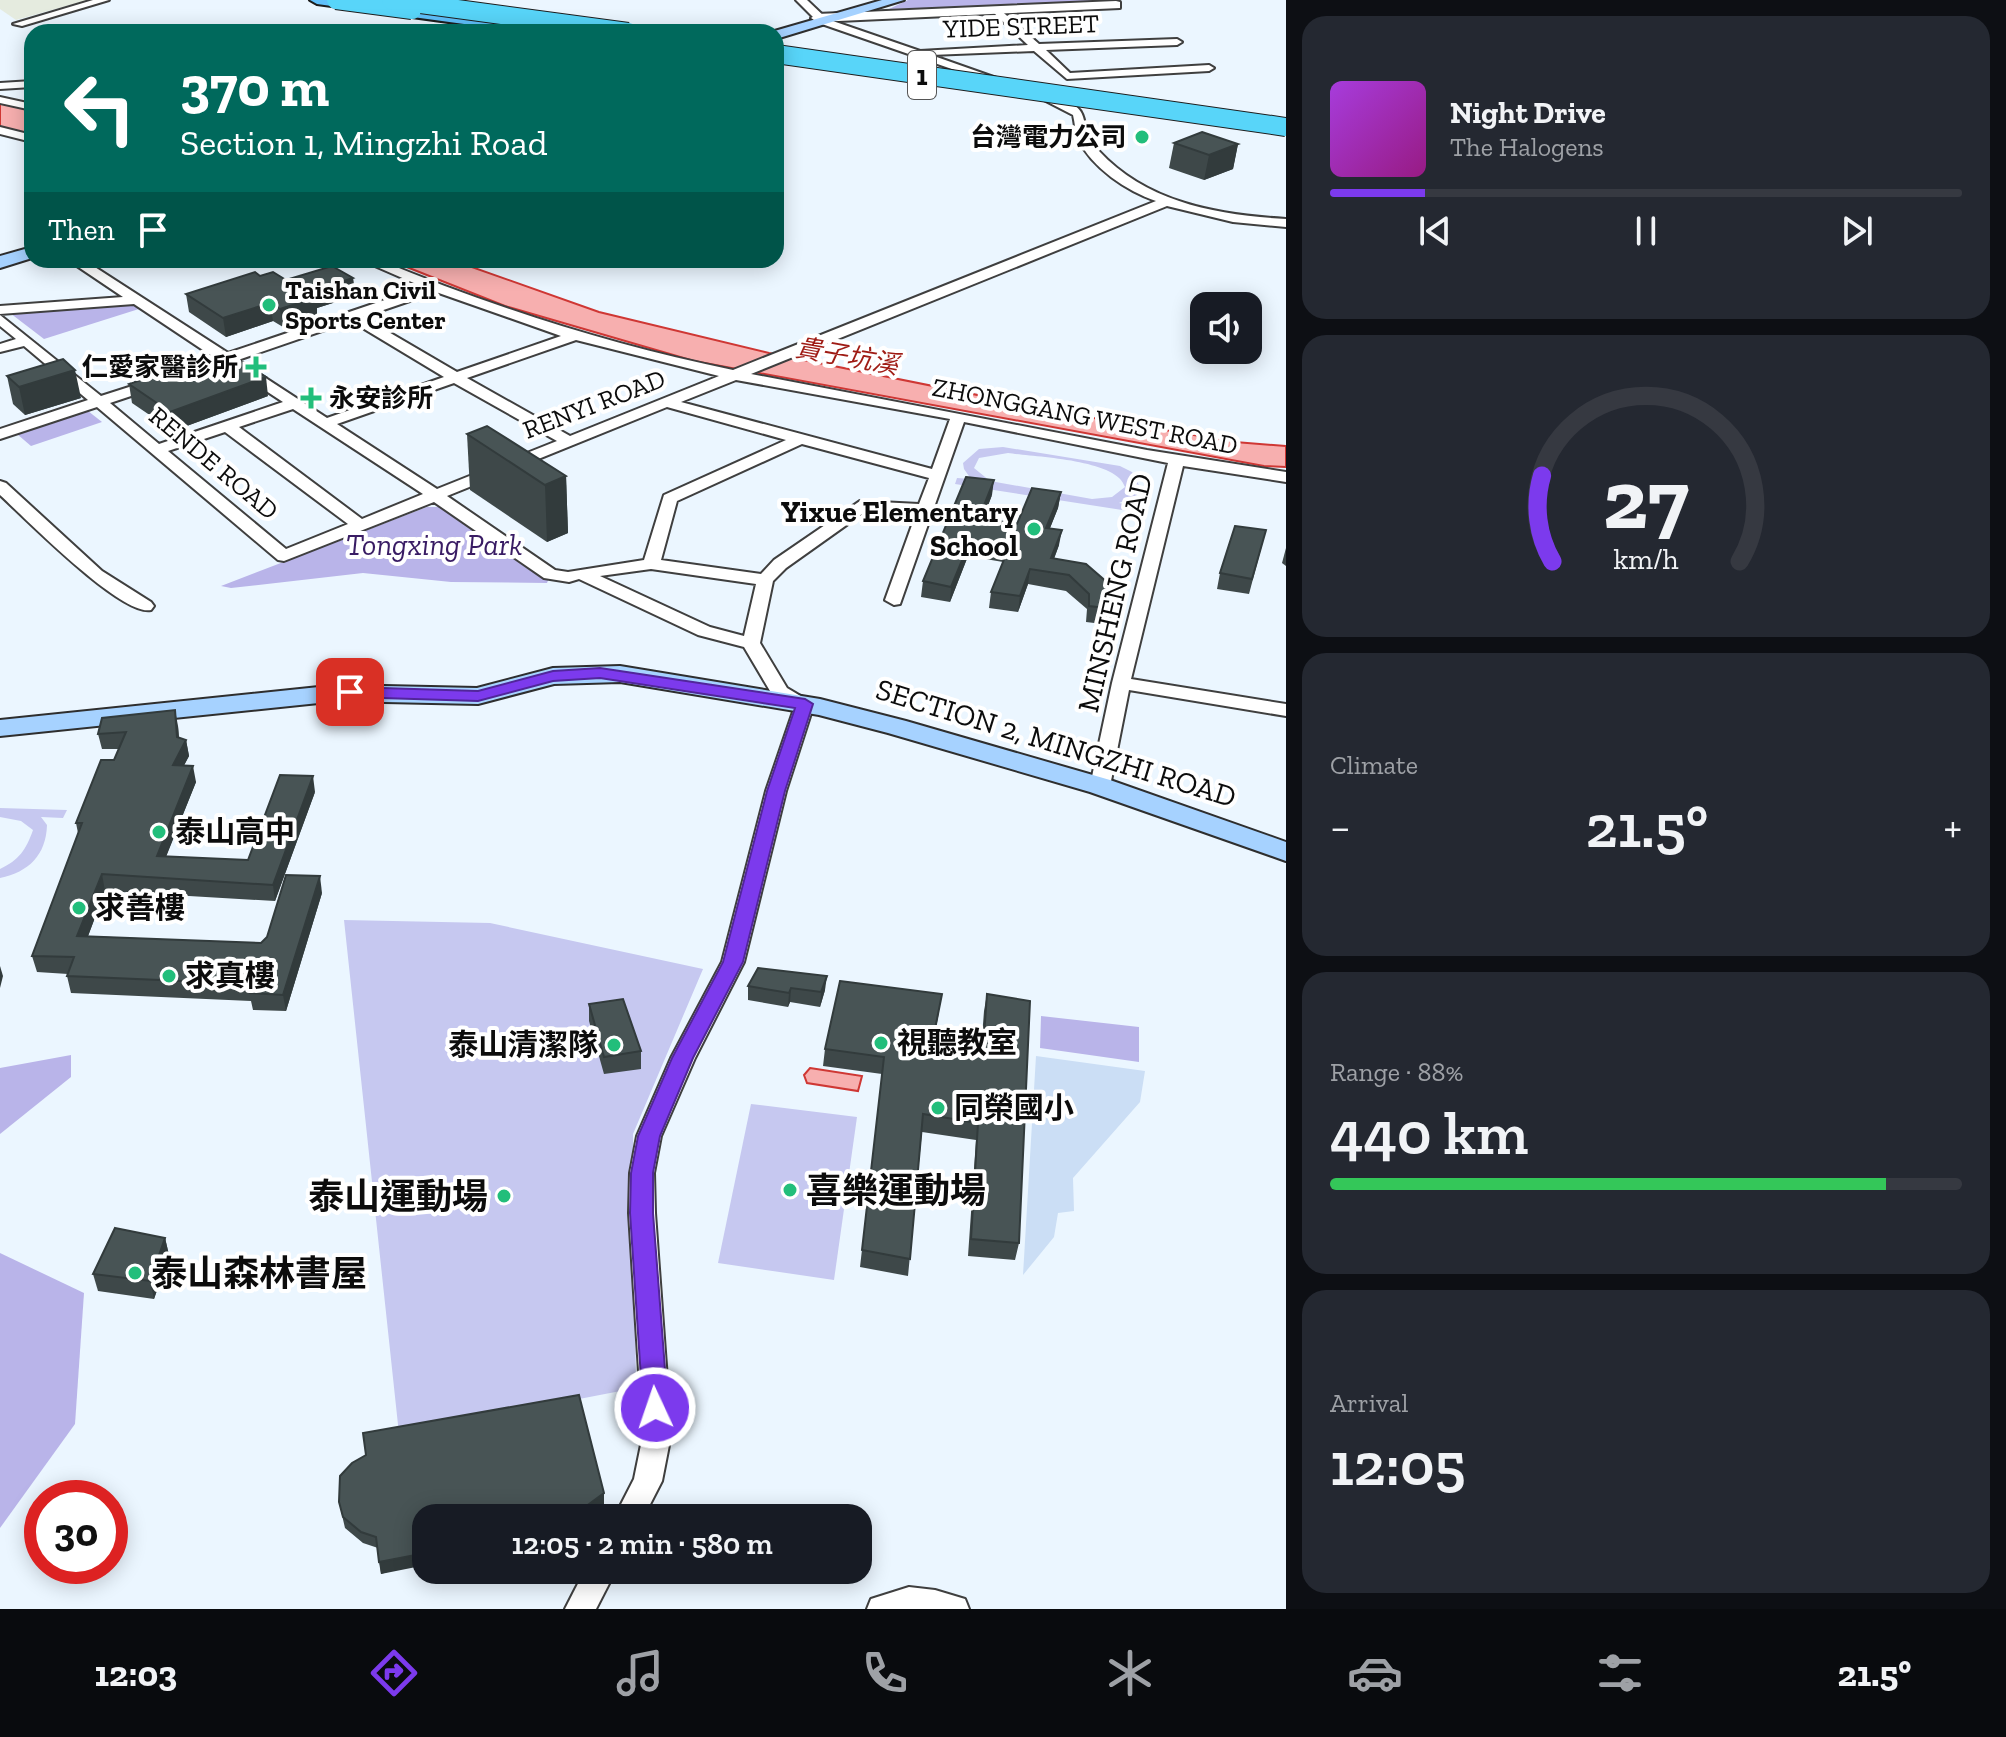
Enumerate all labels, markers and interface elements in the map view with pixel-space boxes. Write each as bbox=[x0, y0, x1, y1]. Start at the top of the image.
street label: YIDE STREET bbox=[941, 7, 1100, 45]
road number: 1 bbox=[908, 51, 936, 99]
text: 370 m bbox=[180, 53, 329, 120]
icon: left bbox=[48, 56, 152, 160]
text: Night Drive bbox=[1450, 95, 1606, 131]
text: Section 1, Mingzhi Road bbox=[180, 121, 547, 164]
place label: 台灣電力公司 bbox=[970, 121, 1126, 153]
marker: 台灣電力公司 bbox=[1133, 128, 1151, 146]
text: The Halogens bbox=[1450, 131, 1604, 163]
icon: arrive bbox=[131, 208, 175, 252]
icon: previous bbox=[1413, 209, 1457, 253]
icon: pause bbox=[1624, 209, 1668, 253]
icon: next bbox=[1835, 209, 1879, 253]
text: Then bbox=[48, 212, 115, 248]
place label: Taishan Civil Sports Center bbox=[285, 274, 446, 336]
map controls bbox=[1190, 292, 1262, 364]
button: sound bbox=[1190, 292, 1262, 364]
marker: Taishan Civil Sports Center bbox=[260, 296, 278, 314]
water label: 貴子坑溪 bbox=[793, 331, 905, 381]
place label: 仁愛家醫診所 bbox=[82, 351, 238, 383]
marker: 仁愛家醫診所 bbox=[245, 356, 267, 378]
street label: RENYI ROAD bbox=[518, 362, 670, 446]
street label: ZHONGGANG WEST ROAD bbox=[930, 371, 1240, 461]
place label: 永安診所 bbox=[329, 382, 433, 414]
marker: 永安診所 bbox=[300, 387, 322, 409]
street label: RENDE ROAD bbox=[143, 400, 285, 526]
text: 27 bbox=[1603, 448, 1689, 548]
street label: MINSHENG ROAD bbox=[1070, 470, 1160, 716]
place label: Yixue Elementary School bbox=[781, 494, 1018, 564]
marker: Yixue Elementary School bbox=[1025, 520, 1043, 538]
park label: Tongxing Park bbox=[346, 527, 522, 563]
text: km/h bbox=[1613, 542, 1679, 576]
pin bbox=[316, 658, 384, 726]
icon: arrive bbox=[328, 670, 372, 714]
street label: SECTION 2, MINGZHI ROAD bbox=[872, 671, 1240, 815]
text: Climate bbox=[1330, 749, 1418, 781]
text: 21.5° bbox=[1586, 790, 1708, 862]
text: − bbox=[1330, 800, 1351, 853]
text: + bbox=[1943, 800, 1962, 853]
place label: 泰山高中 bbox=[175, 814, 295, 850]
marker: 泰山高中 bbox=[150, 823, 168, 841]
place label: 求善樓 bbox=[95, 890, 185, 926]
marker: 求善樓 bbox=[70, 899, 88, 917]
place label: 求真樓 bbox=[185, 958, 275, 994]
marker: 求真樓 bbox=[160, 967, 178, 985]
place label: 視聽教室 bbox=[897, 1025, 1017, 1061]
place label: 泰山清潔隊 bbox=[448, 1027, 598, 1063]
marker: 視聽教室 bbox=[872, 1034, 890, 1052]
marker: 泰山清潔隊 bbox=[605, 1036, 623, 1054]
text: Range · 88% bbox=[1330, 1056, 1463, 1088]
place label: 同榮國小 bbox=[954, 1090, 1074, 1126]
text: 440 km bbox=[1330, 1097, 1528, 1169]
marker: 同榮國小 bbox=[929, 1099, 947, 1117]
place label: 喜樂運動場 bbox=[806, 1169, 986, 1212]
place label: 泰山運動場 bbox=[308, 1175, 488, 1218]
marker: 喜樂運動場 bbox=[781, 1181, 799, 1199]
marker: 泰山運動場 bbox=[495, 1187, 513, 1205]
place label: 泰山森林書屋 bbox=[151, 1252, 367, 1295]
marker: 泰山森林書屋 bbox=[126, 1264, 144, 1282]
position arrow bbox=[613, 1366, 697, 1450]
text: Arrival bbox=[1330, 1387, 1408, 1419]
text: 12:05 bbox=[1330, 1428, 1466, 1500]
speed limit sign: 30 bbox=[24, 1480, 128, 1584]
text: 12:05 · 2 min · 580 m bbox=[511, 1526, 773, 1562]
icon: directions bbox=[366, 1645, 422, 1701]
icon: music bbox=[612, 1645, 668, 1701]
icon: phone bbox=[857, 1645, 913, 1701]
icon: climate bbox=[1102, 1645, 1158, 1701]
icon: car bbox=[1347, 1645, 1403, 1701]
icon: filters bbox=[1592, 1645, 1648, 1701]
text: 12:03 bbox=[95, 1652, 177, 1695]
text: 21.5° bbox=[1837, 1652, 1911, 1695]

